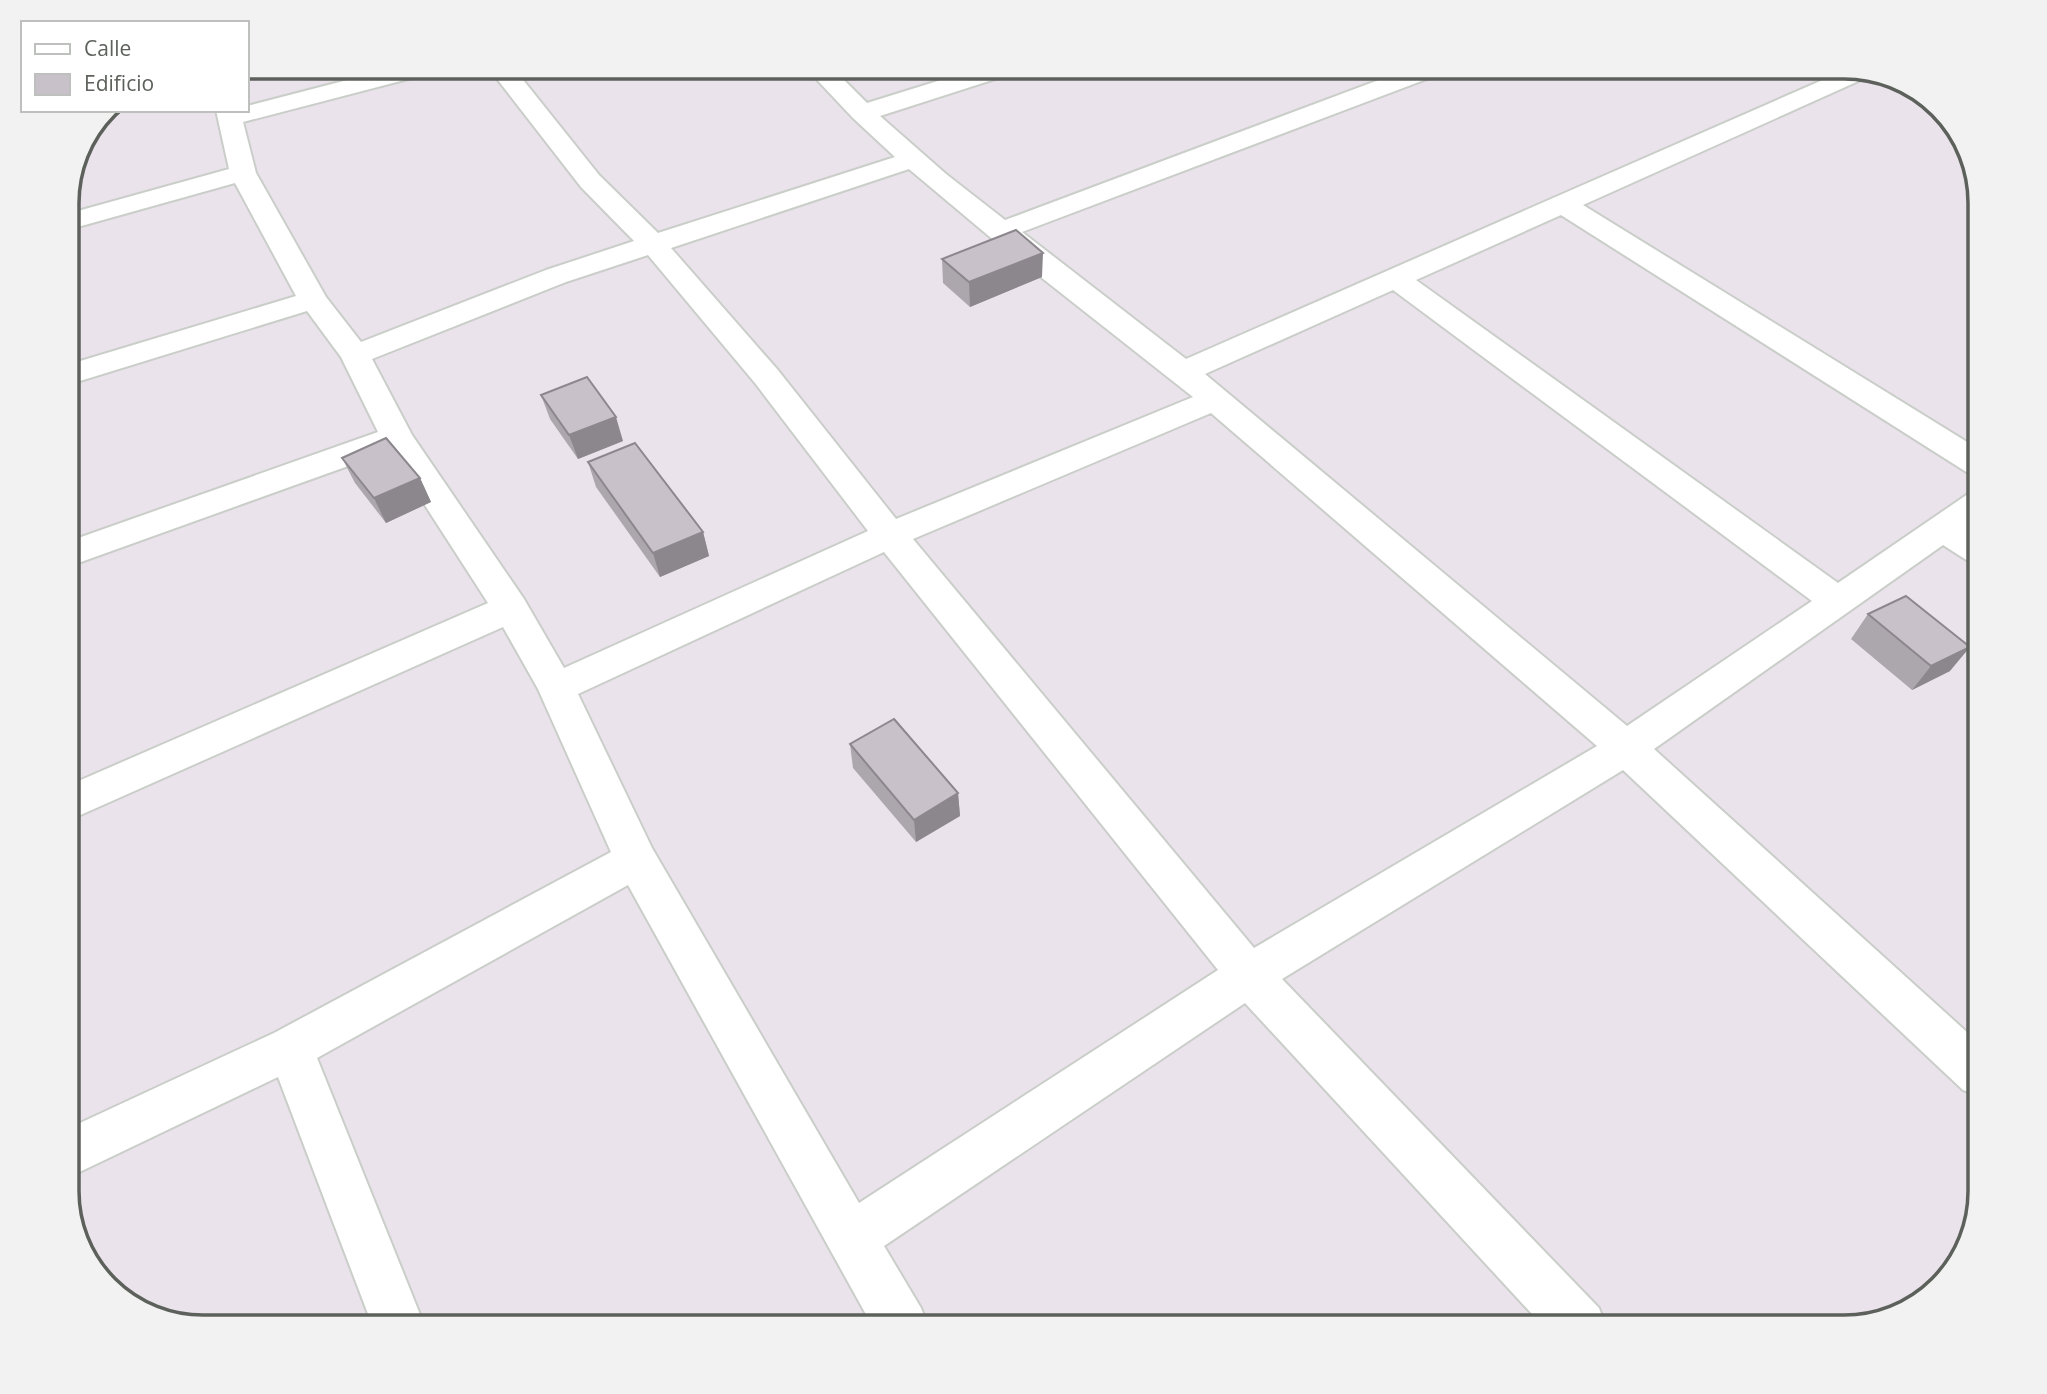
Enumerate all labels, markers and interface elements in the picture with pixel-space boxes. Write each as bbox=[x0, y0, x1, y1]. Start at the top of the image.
legend bbox=[21, 21, 248, 112]
text: Calle bbox=[84, 34, 131, 62]
text: Edificio bbox=[84, 69, 154, 97]

